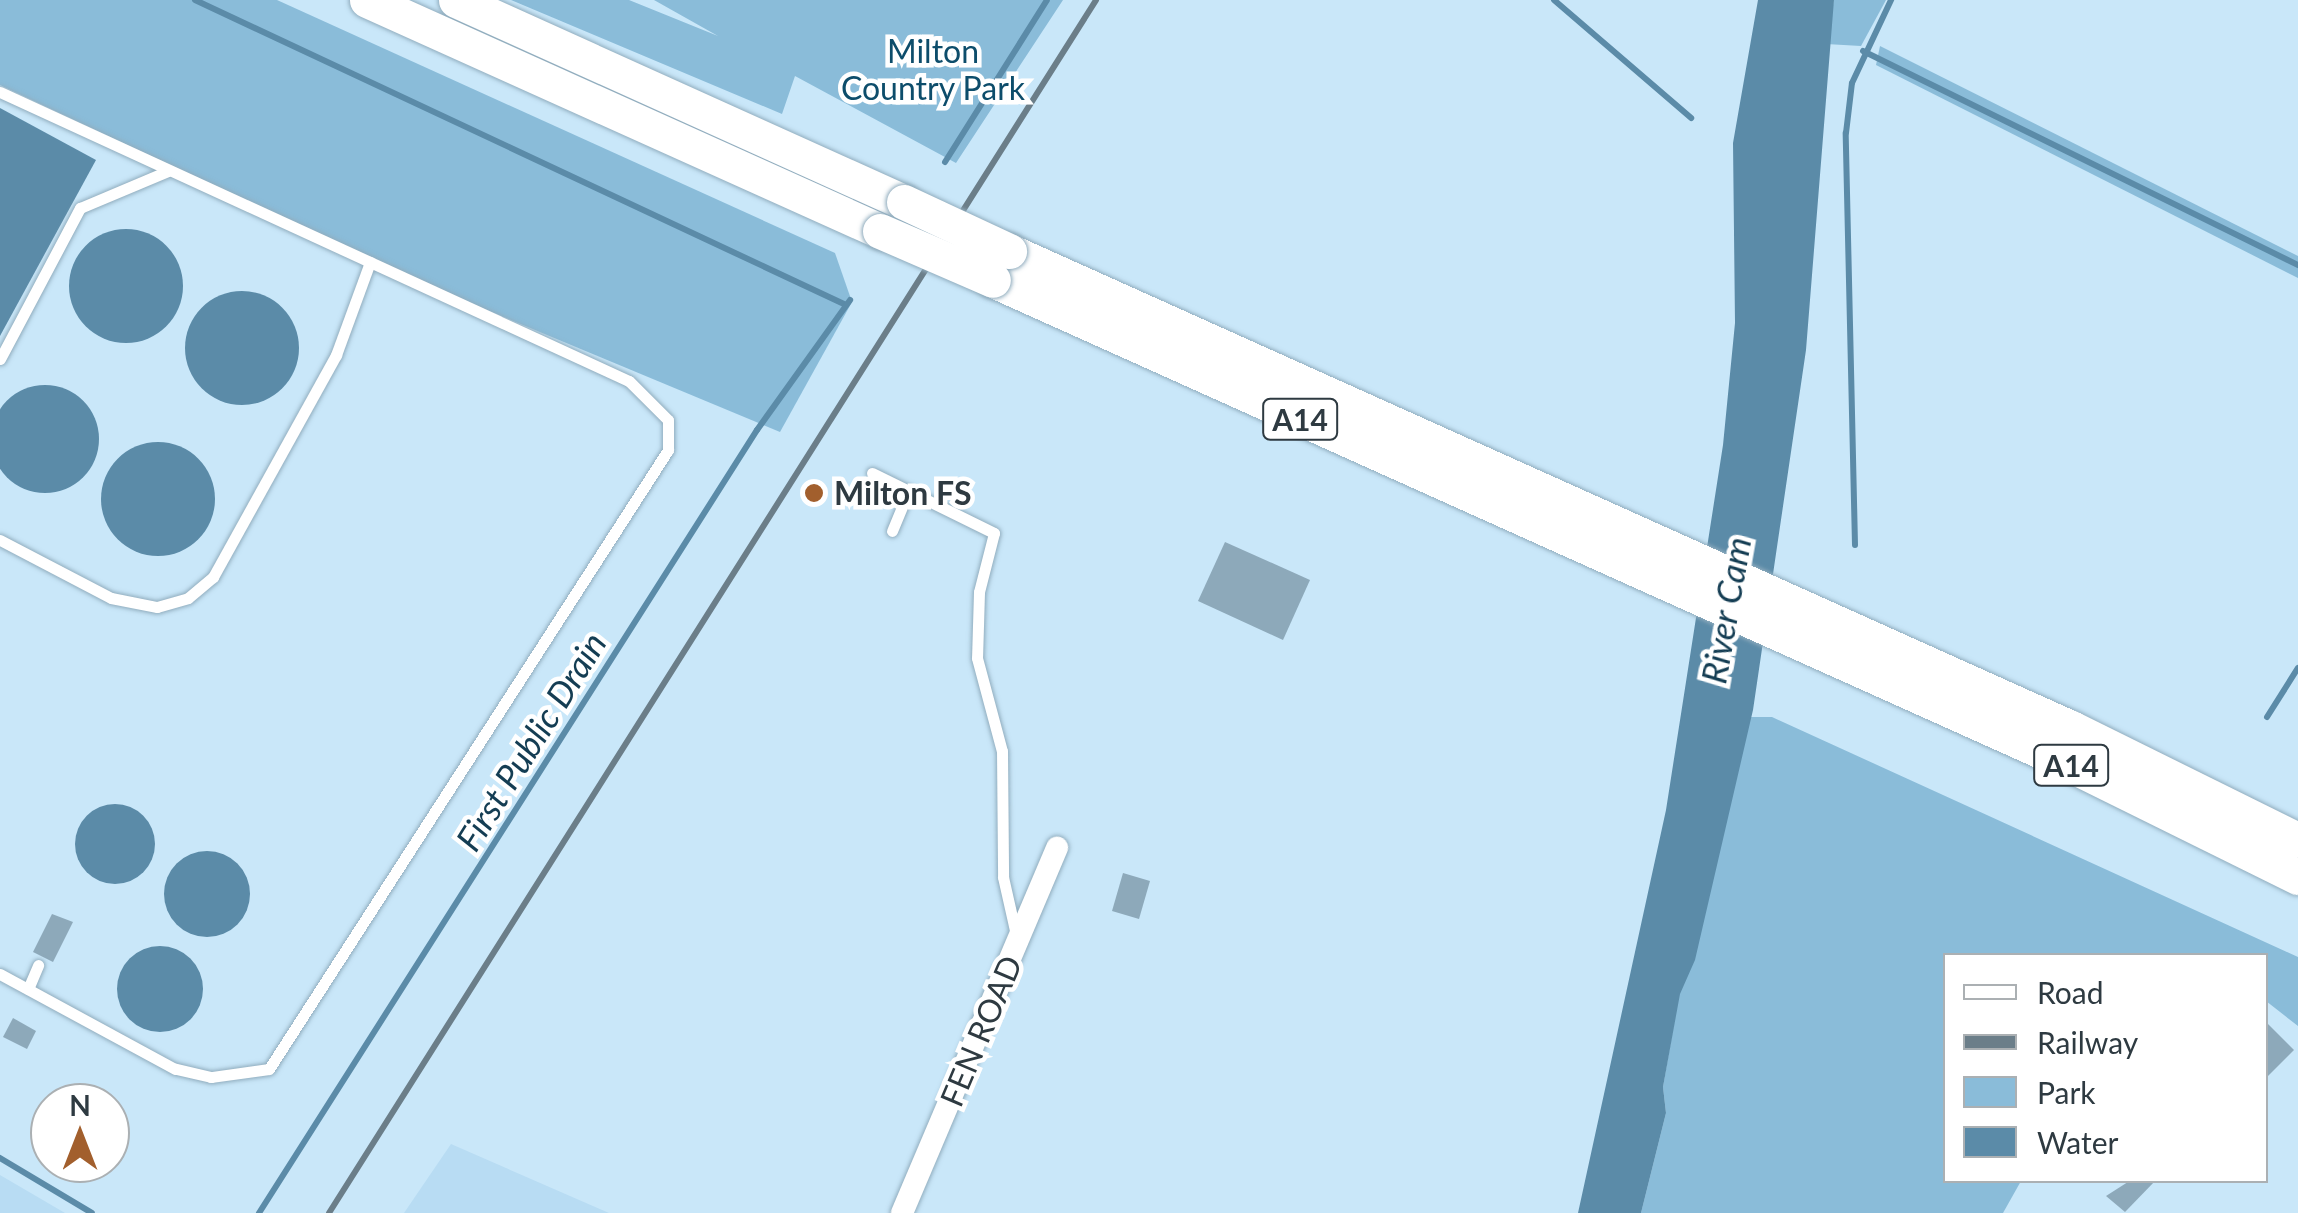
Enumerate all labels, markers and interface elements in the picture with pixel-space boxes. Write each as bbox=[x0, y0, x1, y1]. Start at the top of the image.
park label: Milton Country Park bbox=[841, 33, 1025, 108]
road number: A14 bbox=[1260, 394, 1340, 444]
place label: Milton FS bbox=[834, 474, 971, 512]
marker: Milton FS bbox=[803, 482, 825, 504]
water label: River Cam bbox=[1691, 533, 1759, 687]
water label: First Public Drain bbox=[446, 624, 614, 858]
road number: A14 bbox=[2031, 740, 2111, 790]
street label: FEN ROAD bbox=[932, 950, 1030, 1112]
legend bbox=[1943, 953, 2268, 1183]
text: Road bbox=[2037, 974, 2104, 1010]
text: Railway bbox=[2037, 1024, 2138, 1060]
text: Park bbox=[2037, 1074, 2096, 1110]
north arrow bbox=[30, 1083, 130, 1183]
text: N bbox=[69, 1088, 91, 1122]
text: Water bbox=[2037, 1124, 2119, 1160]

